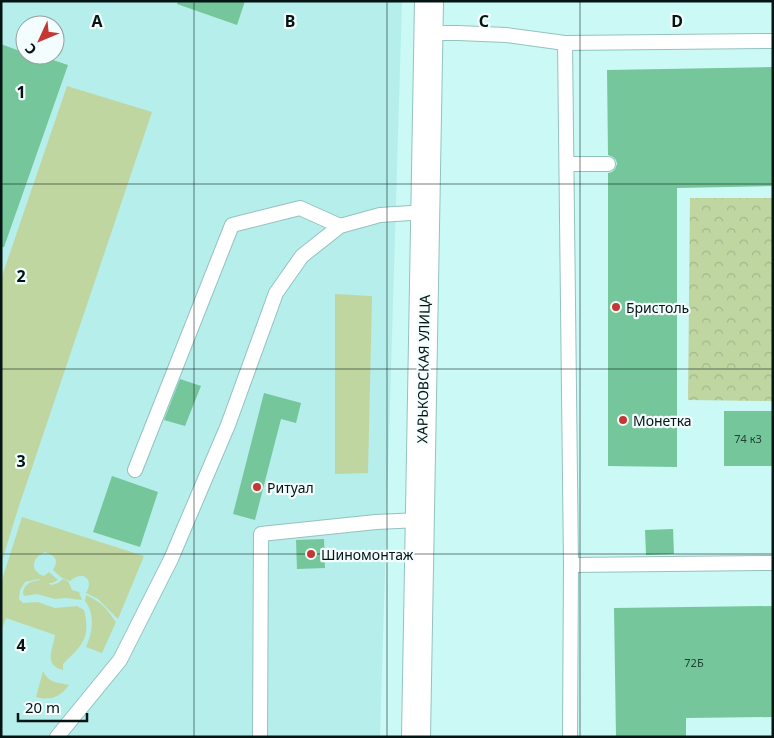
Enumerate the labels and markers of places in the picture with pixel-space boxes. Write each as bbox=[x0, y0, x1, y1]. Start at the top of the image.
place label: Бристоль bbox=[626, 298, 689, 317]
marker: Бристоль bbox=[610, 301, 622, 313]
place label: Монетка bbox=[633, 411, 692, 430]
marker: Монетка bbox=[617, 414, 629, 426]
place label: Ритуал bbox=[267, 478, 314, 497]
marker: Ритуал bbox=[251, 481, 263, 493]
place label: Шиномонтаж bbox=[321, 545, 414, 564]
marker: Шиномонтаж bbox=[305, 548, 317, 560]

